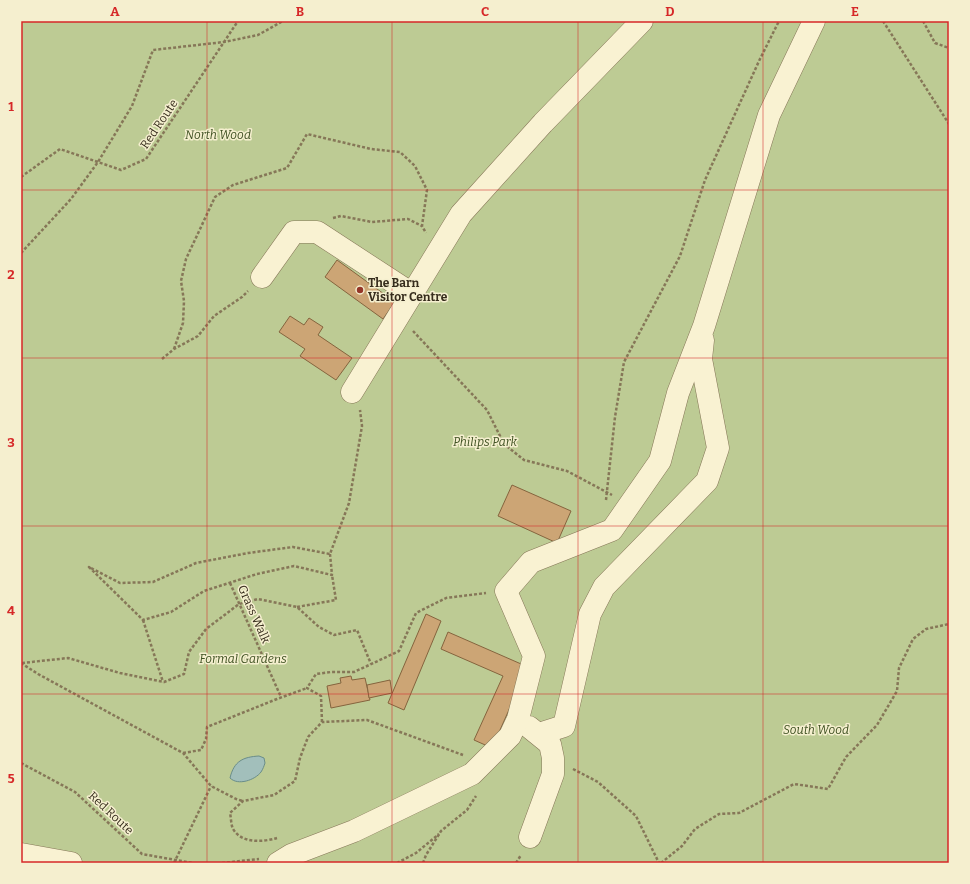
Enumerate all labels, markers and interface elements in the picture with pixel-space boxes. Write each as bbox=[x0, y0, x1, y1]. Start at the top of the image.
text: A bbox=[110, 4, 120, 19]
text: B bbox=[296, 4, 304, 19]
text: C bbox=[481, 4, 489, 19]
text: D bbox=[665, 4, 675, 19]
text: E bbox=[851, 4, 859, 19]
street label: Red Route bbox=[137, 97, 181, 151]
text: 1 bbox=[8, 99, 14, 114]
park label: North Wood bbox=[185, 128, 251, 142]
text: 2 bbox=[7, 267, 15, 282]
place label: The Barn Visitor Centre bbox=[368, 276, 448, 304]
marker: The Barn Visitor Centre bbox=[355, 285, 365, 295]
text: 3 bbox=[7, 435, 15, 450]
park label: Philips Park bbox=[453, 435, 518, 449]
street label: Grass Walk bbox=[235, 583, 273, 645]
text: 4 bbox=[7, 603, 15, 618]
park label: Formal Gardens bbox=[199, 652, 287, 666]
park label: South Wood bbox=[783, 723, 849, 737]
text: 5 bbox=[7, 771, 15, 786]
street label: Red Route bbox=[86, 789, 136, 837]

